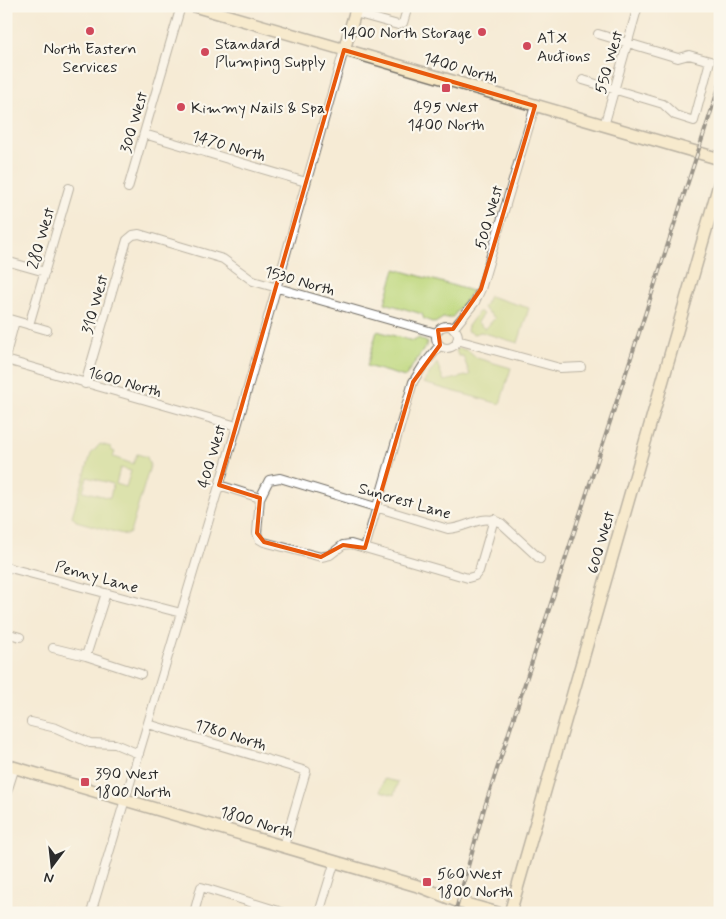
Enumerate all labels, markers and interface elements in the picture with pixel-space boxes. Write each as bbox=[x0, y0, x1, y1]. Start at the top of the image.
place label: 1400 North Storage bbox=[340, 23, 472, 44]
marker: North Eastern Services bbox=[84, 25, 96, 37]
marker: 1400 North Storage bbox=[476, 26, 488, 38]
place label: ATX Auctions bbox=[537, 28, 590, 67]
street label: 550 West bbox=[590, 28, 628, 96]
place label: Standard Plumping Supply bbox=[215, 34, 326, 74]
place label: North Eastern Services bbox=[44, 39, 136, 78]
marker: ATX Auctions bbox=[521, 40, 533, 52]
marker: Standard Plumping Supply bbox=[199, 46, 211, 58]
street label: 1400 North bbox=[421, 48, 500, 89]
marker: 495 West 1400 North bbox=[440, 82, 452, 94]
street label: 300 West bbox=[116, 89, 153, 156]
place label: 495 West 1400 North bbox=[408, 97, 484, 136]
place label: Kimmy Nails & Spa bbox=[191, 98, 325, 119]
marker: Kimmy Nails & Spa bbox=[175, 101, 187, 113]
street label: 1470 North bbox=[189, 126, 268, 167]
street label: 500 West bbox=[470, 183, 509, 252]
street label: 280 West bbox=[23, 205, 60, 272]
street label: 1530 North bbox=[262, 261, 337, 302]
street label: 310 West bbox=[77, 272, 114, 337]
street label: 1600 North bbox=[85, 362, 164, 403]
street label: 400 West bbox=[193, 422, 232, 491]
street label: Suncrest Lane bbox=[356, 478, 453, 525]
street label: 600 West bbox=[583, 509, 620, 576]
street label: Penny Lane bbox=[53, 556, 141, 599]
street label: 1780 North bbox=[192, 715, 269, 756]
place label: 390 West 1800 North bbox=[95, 764, 171, 803]
marker: 390 West 1800 North bbox=[79, 776, 91, 788]
street label: 1800 North bbox=[217, 801, 296, 844]
north arrow bbox=[28, 842, 78, 892]
place label: 560 West 1800 North bbox=[437, 864, 513, 903]
text: N bbox=[42, 868, 56, 887]
marker: 560 West 1800 North bbox=[421, 876, 433, 888]

